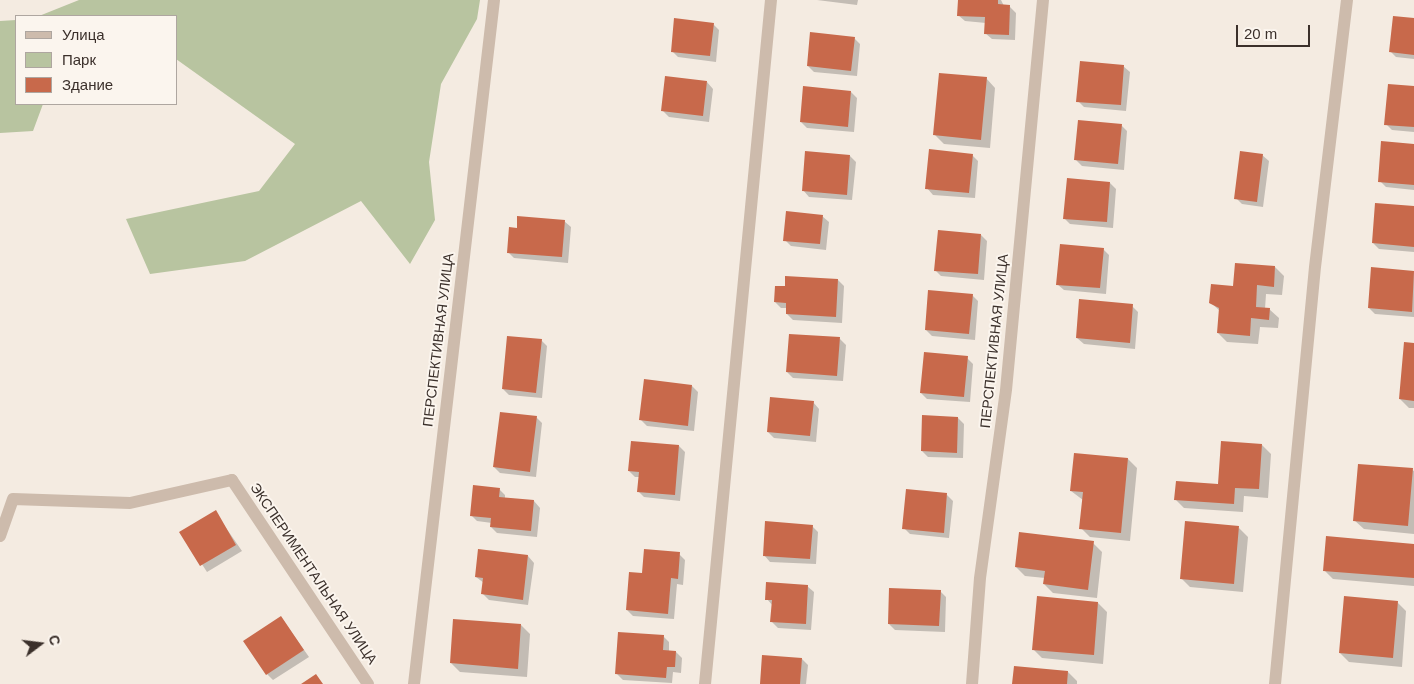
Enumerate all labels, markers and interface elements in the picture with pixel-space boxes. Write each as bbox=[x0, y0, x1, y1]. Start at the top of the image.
legend bbox=[15, 15, 178, 105]
scale bar bbox=[1239, 15, 1313, 47]
text: 20 m bbox=[1244, 25, 1277, 42]
text: Улица bbox=[62, 26, 105, 43]
text: Парк bbox=[62, 51, 96, 68]
text: Здание bbox=[62, 76, 113, 93]
street label: ПЕРСПЕКТИВНАЯ УЛИЦА bbox=[420, 252, 458, 428]
street label: ПЕРСПЕКТИВНАЯ УЛИЦА bbox=[977, 253, 1013, 429]
street label: ЭКСПЕРИМЕНТАЛЬНАЯ УЛИЦА bbox=[246, 480, 380, 668]
north arrow bbox=[15, 619, 65, 669]
text: С bbox=[45, 633, 64, 647]

